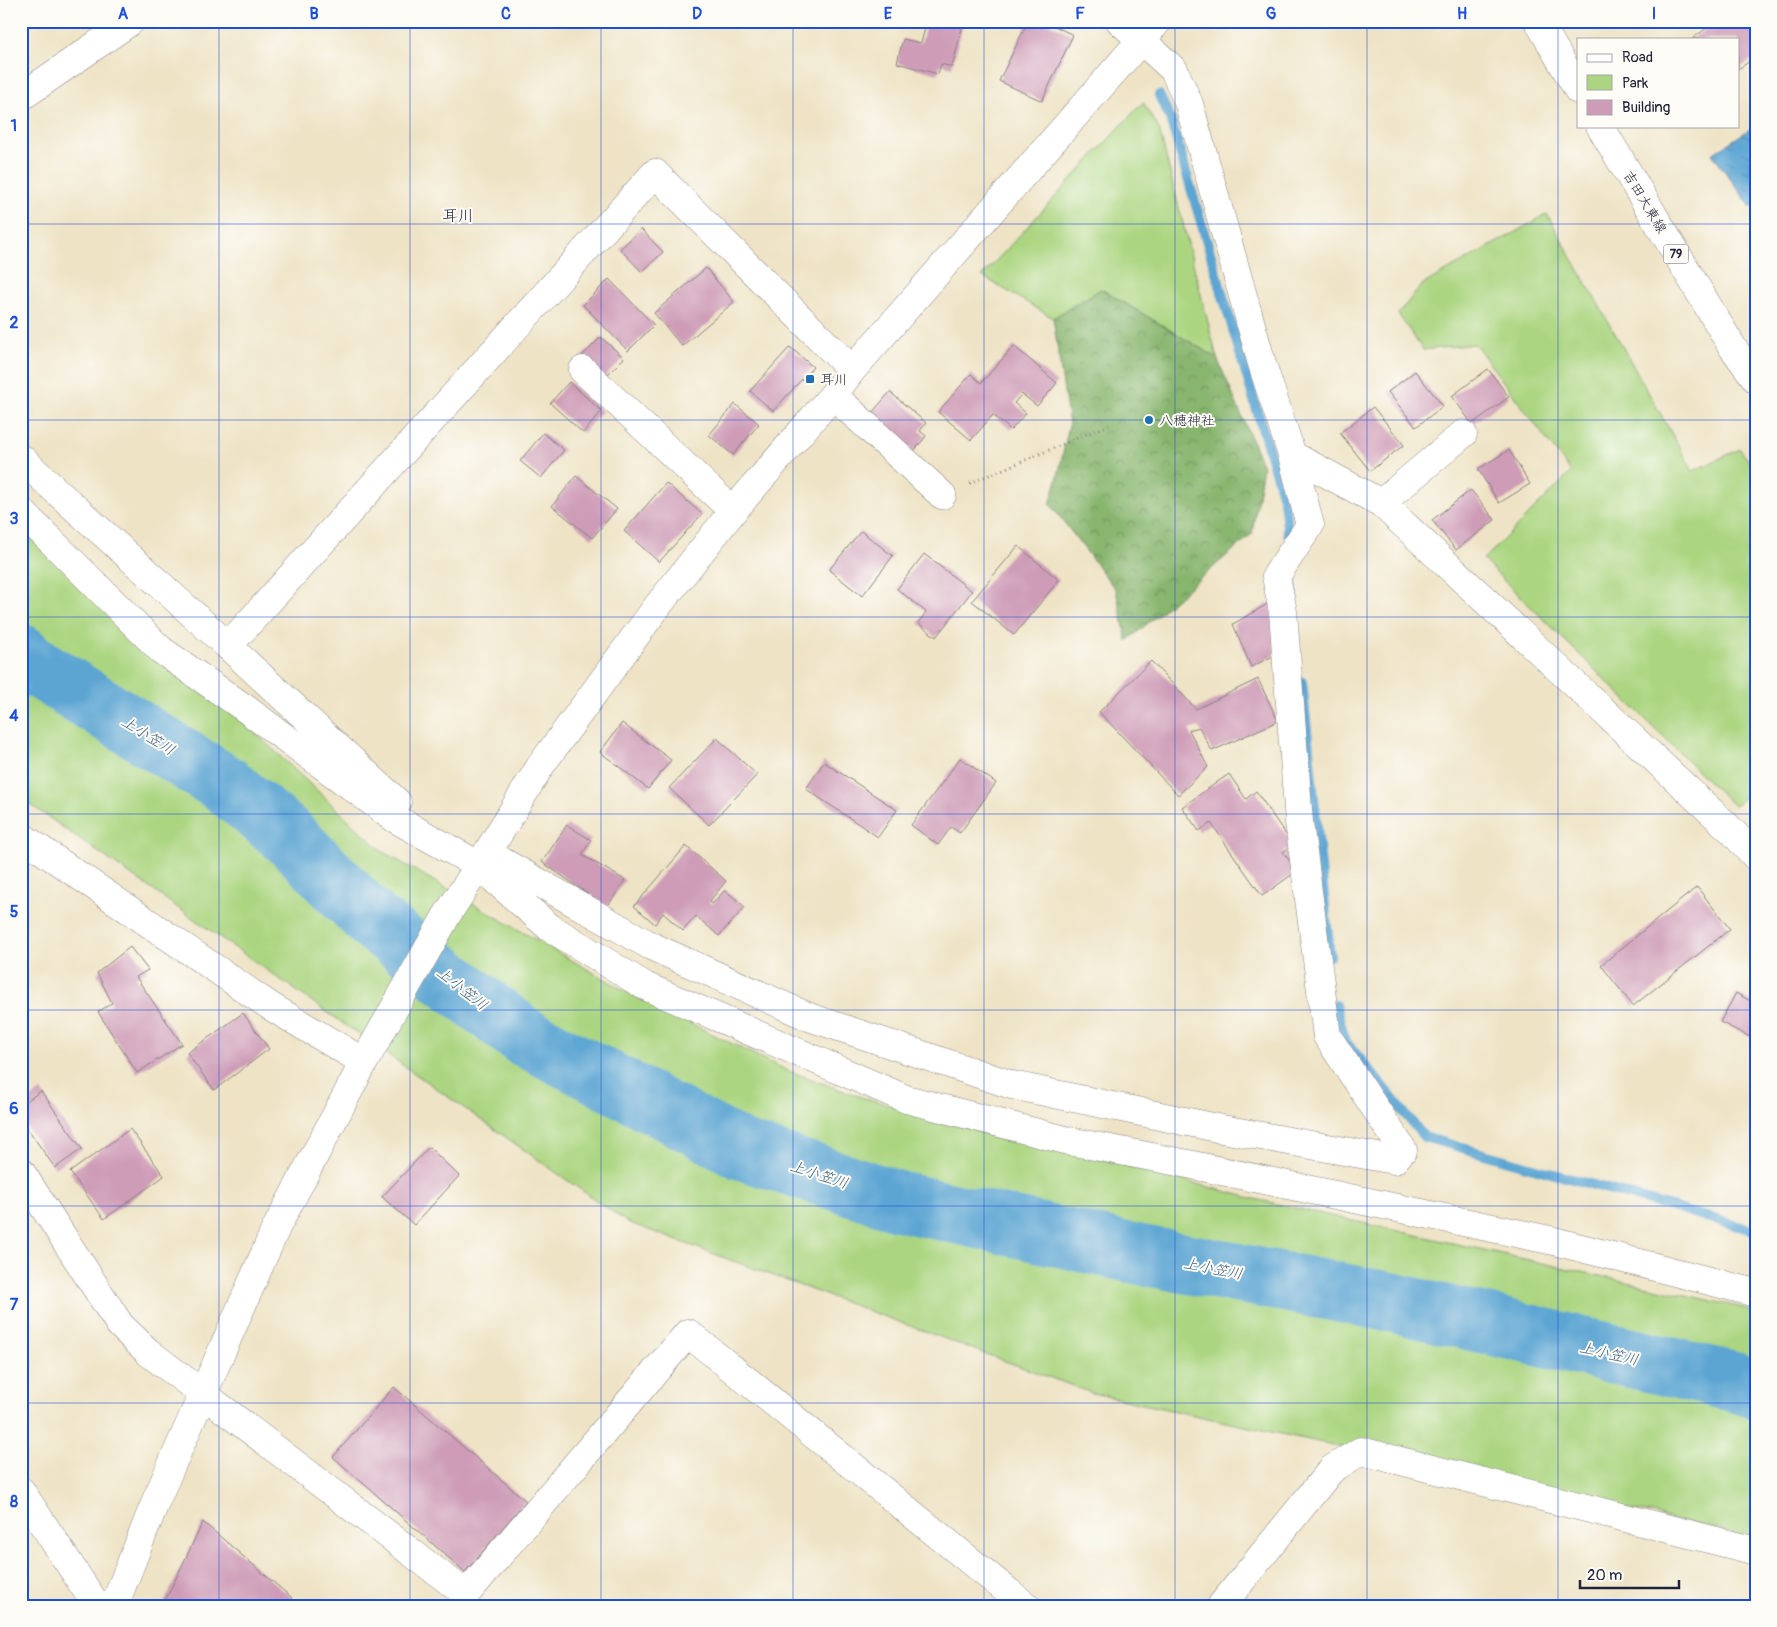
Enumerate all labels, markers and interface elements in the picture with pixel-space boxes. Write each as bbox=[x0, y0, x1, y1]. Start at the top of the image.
text: A bbox=[118, 4, 129, 24]
text: B bbox=[309, 4, 319, 24]
text: C bbox=[501, 4, 511, 24]
text: D bbox=[692, 4, 702, 24]
text: E bbox=[884, 4, 893, 24]
text: F bbox=[1075, 4, 1085, 24]
text: G bbox=[1266, 4, 1277, 24]
text: H bbox=[1457, 4, 1467, 24]
text: I bbox=[1652, 4, 1656, 24]
legend bbox=[1577, 38, 1740, 128]
text: Road bbox=[1622, 48, 1653, 67]
text: Park bbox=[1622, 74, 1649, 93]
text: Building bbox=[1622, 98, 1670, 117]
text: 1 bbox=[11, 116, 17, 136]
street label: 吉田大東線 bbox=[1620, 168, 1670, 236]
district label: 耳川 bbox=[442, 206, 474, 226]
road number: 79 bbox=[1664, 244, 1688, 264]
text: 2 bbox=[10, 313, 19, 333]
place label: 耳川 bbox=[820, 371, 848, 388]
marker: 耳川 bbox=[804, 373, 816, 385]
place label: 八穂神社 bbox=[1159, 412, 1215, 429]
marker: 八穂神社 bbox=[1143, 414, 1155, 426]
text: 3 bbox=[10, 509, 19, 529]
text: 4 bbox=[9, 706, 19, 726]
water label: 上小笠川 bbox=[118, 712, 178, 760]
text: 5 bbox=[10, 902, 19, 922]
water label: 上小笠川 bbox=[433, 963, 491, 1015]
text: 6 bbox=[9, 1099, 19, 1119]
water label: 上小笠川 bbox=[788, 1157, 850, 1193]
water label: 上小笠川 bbox=[1182, 1254, 1244, 1284]
text: 7 bbox=[10, 1295, 19, 1315]
water label: 上小笠川 bbox=[1578, 1338, 1640, 1370]
text: 8 bbox=[10, 1492, 18, 1512]
scale bar bbox=[1580, 1557, 1678, 1589]
text: 20 m bbox=[1587, 1566, 1622, 1585]

